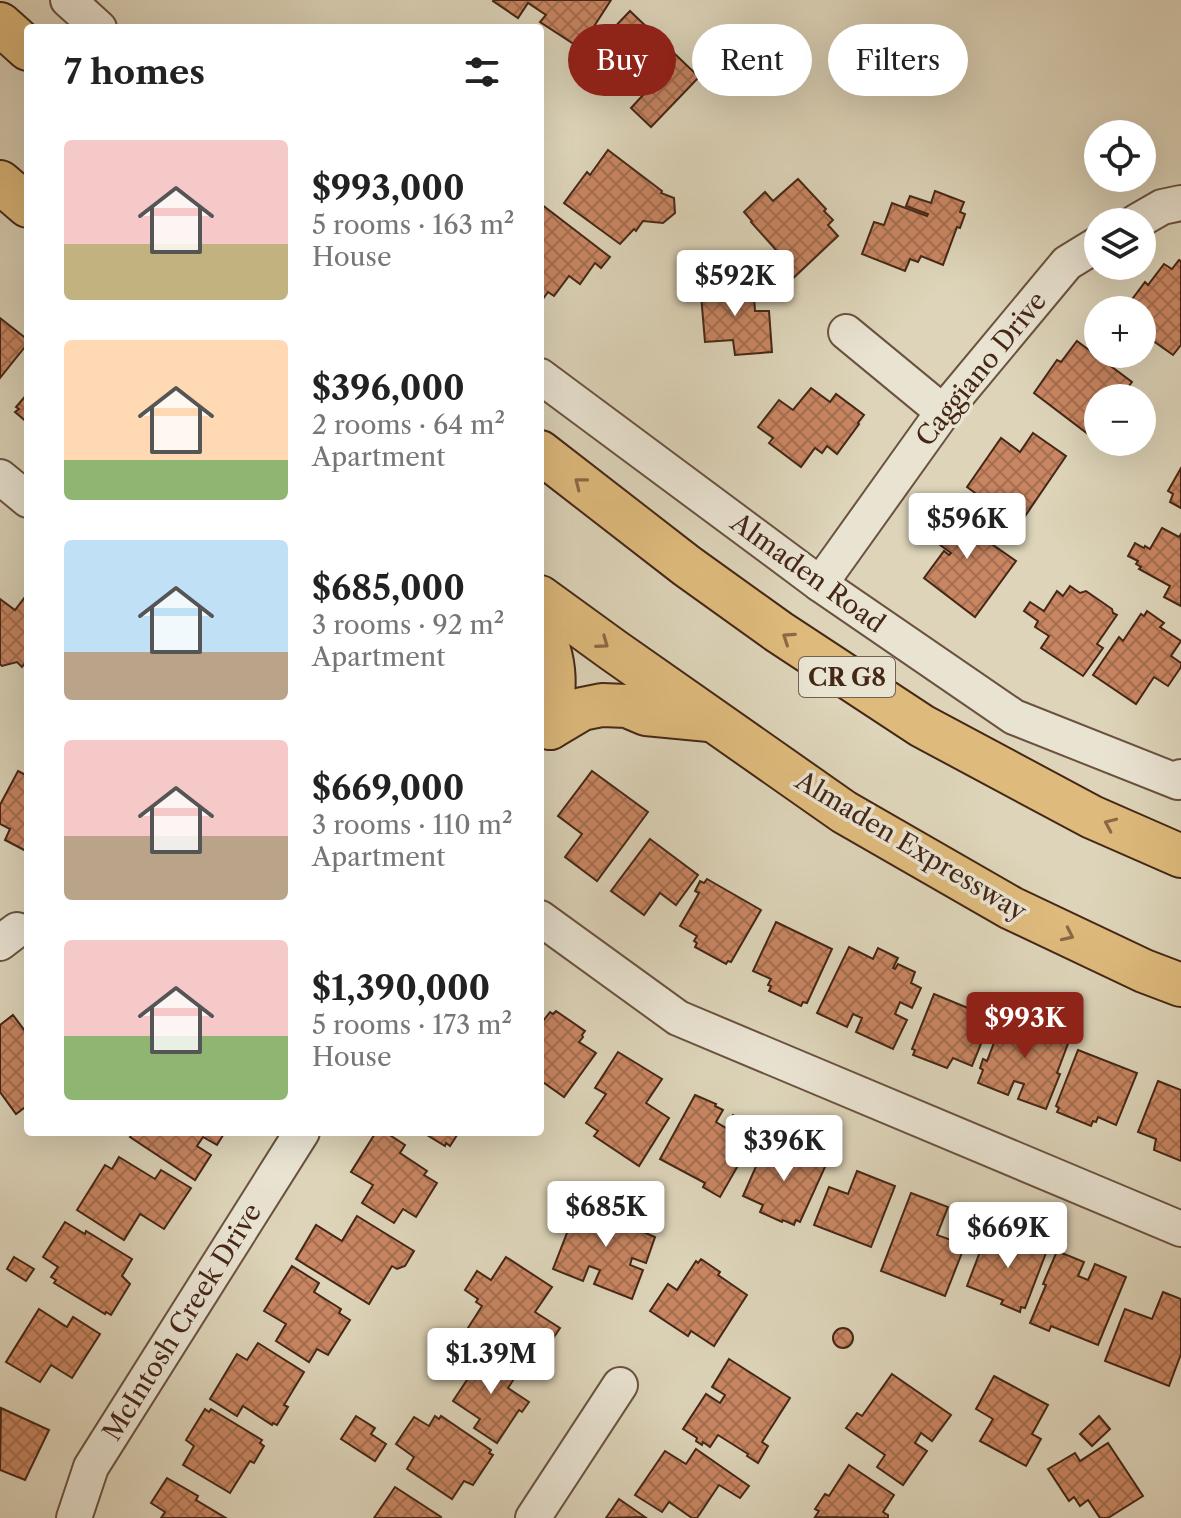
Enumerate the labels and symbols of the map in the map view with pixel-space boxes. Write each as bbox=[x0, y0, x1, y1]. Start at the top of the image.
pin: $592K bbox=[679, 250, 791, 318]
street label: Caggiano Drive bbox=[909, 285, 1053, 453]
one-way arrow bbox=[574, 478, 589, 492]
pin: $596K bbox=[911, 493, 1023, 561]
street label: Almaden Road bbox=[724, 506, 891, 640]
one-way arrow bbox=[594, 633, 608, 648]
one-way arrow bbox=[783, 633, 797, 648]
road number: CR G8 bbox=[799, 657, 895, 697]
street label: Almaden Expressway bbox=[789, 764, 1033, 928]
one-way arrow bbox=[1103, 818, 1118, 834]
one-way arrow bbox=[1059, 925, 1074, 941]
pin: $993K bbox=[969, 992, 1081, 1060]
pin: $396K bbox=[728, 1115, 840, 1183]
pin: $685K bbox=[550, 1181, 662, 1249]
street label: McIntosh Creek Drive bbox=[96, 1197, 268, 1447]
pin: $669K bbox=[952, 1202, 1064, 1270]
pin: $1.39M bbox=[426, 1328, 556, 1396]

